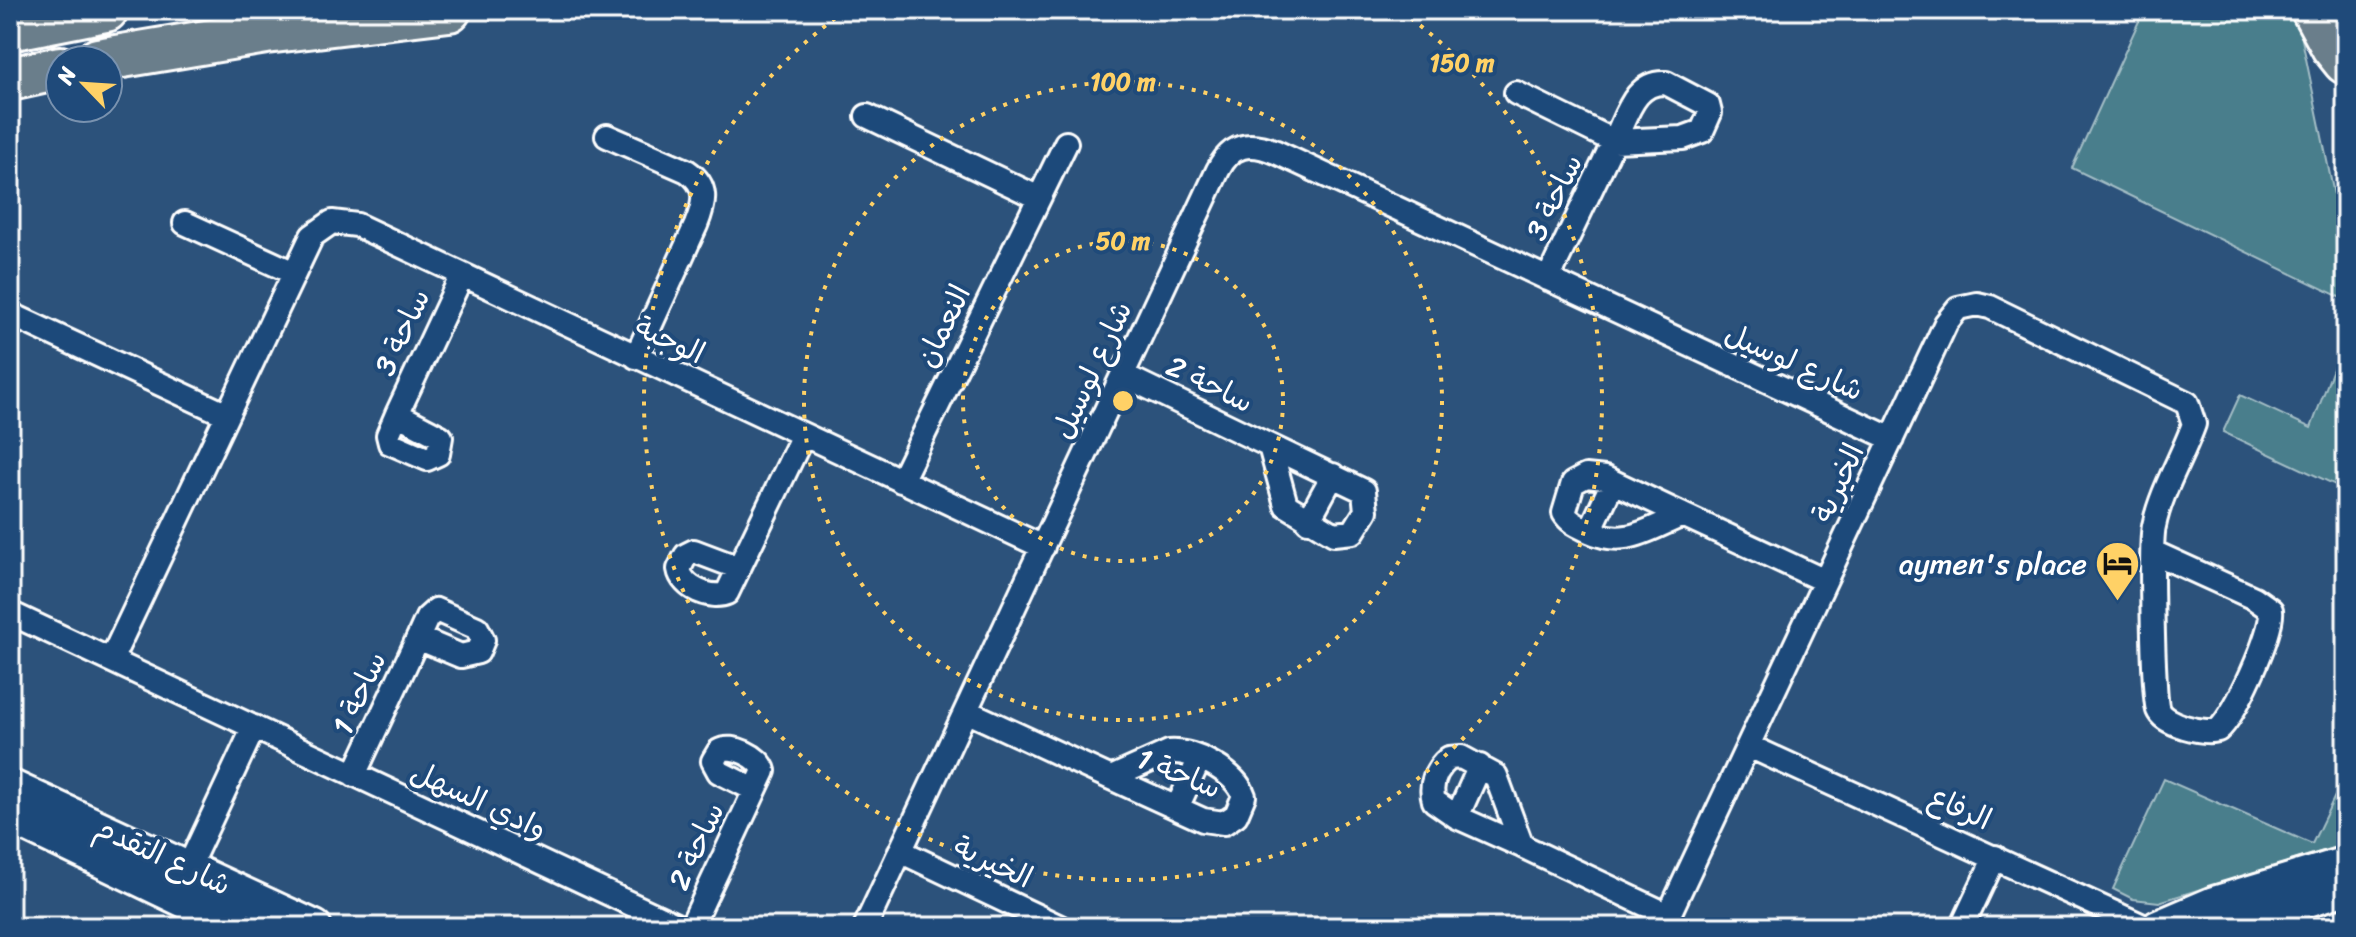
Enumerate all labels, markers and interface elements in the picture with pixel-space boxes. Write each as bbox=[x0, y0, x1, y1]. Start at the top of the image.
text: 150 m bbox=[1430, 42, 1495, 84]
north arrow bbox=[44, 44, 124, 124]
text: N bbox=[45, 60, 88, 92]
text: 100 m bbox=[1090, 61, 1156, 103]
street label: ساحة 3 bbox=[1510, 144, 1598, 250]
text: 50 m bbox=[1096, 220, 1151, 262]
street label: النعمان bbox=[900, 275, 986, 377]
street label: ساحة 3 bbox=[358, 279, 446, 385]
street label: شارع لوسيل bbox=[1036, 292, 1148, 448]
street label: الوجبة bbox=[626, 300, 714, 380]
street label: شارع لوسيل bbox=[1716, 307, 1872, 417]
street label: ساحة 2 bbox=[1157, 340, 1263, 428]
centre of rings bbox=[1109, 387, 1137, 415]
street label: الخيرية bbox=[1796, 434, 1880, 532]
place label: aymen's place bbox=[1899, 537, 2087, 591]
hotel icon: aymen's place bbox=[2094, 540, 2142, 603]
street label: ساحة 1 bbox=[316, 642, 402, 744]
street label: ساحة 1 bbox=[1128, 732, 1230, 814]
street label: وادي السهل bbox=[402, 745, 556, 855]
street label: الرفاع bbox=[1919, 770, 2001, 846]
street label: ساحة 2 bbox=[652, 793, 740, 899]
street label: شارع التقدم bbox=[85, 801, 241, 911]
street label: الخيرية bbox=[944, 820, 1042, 904]

